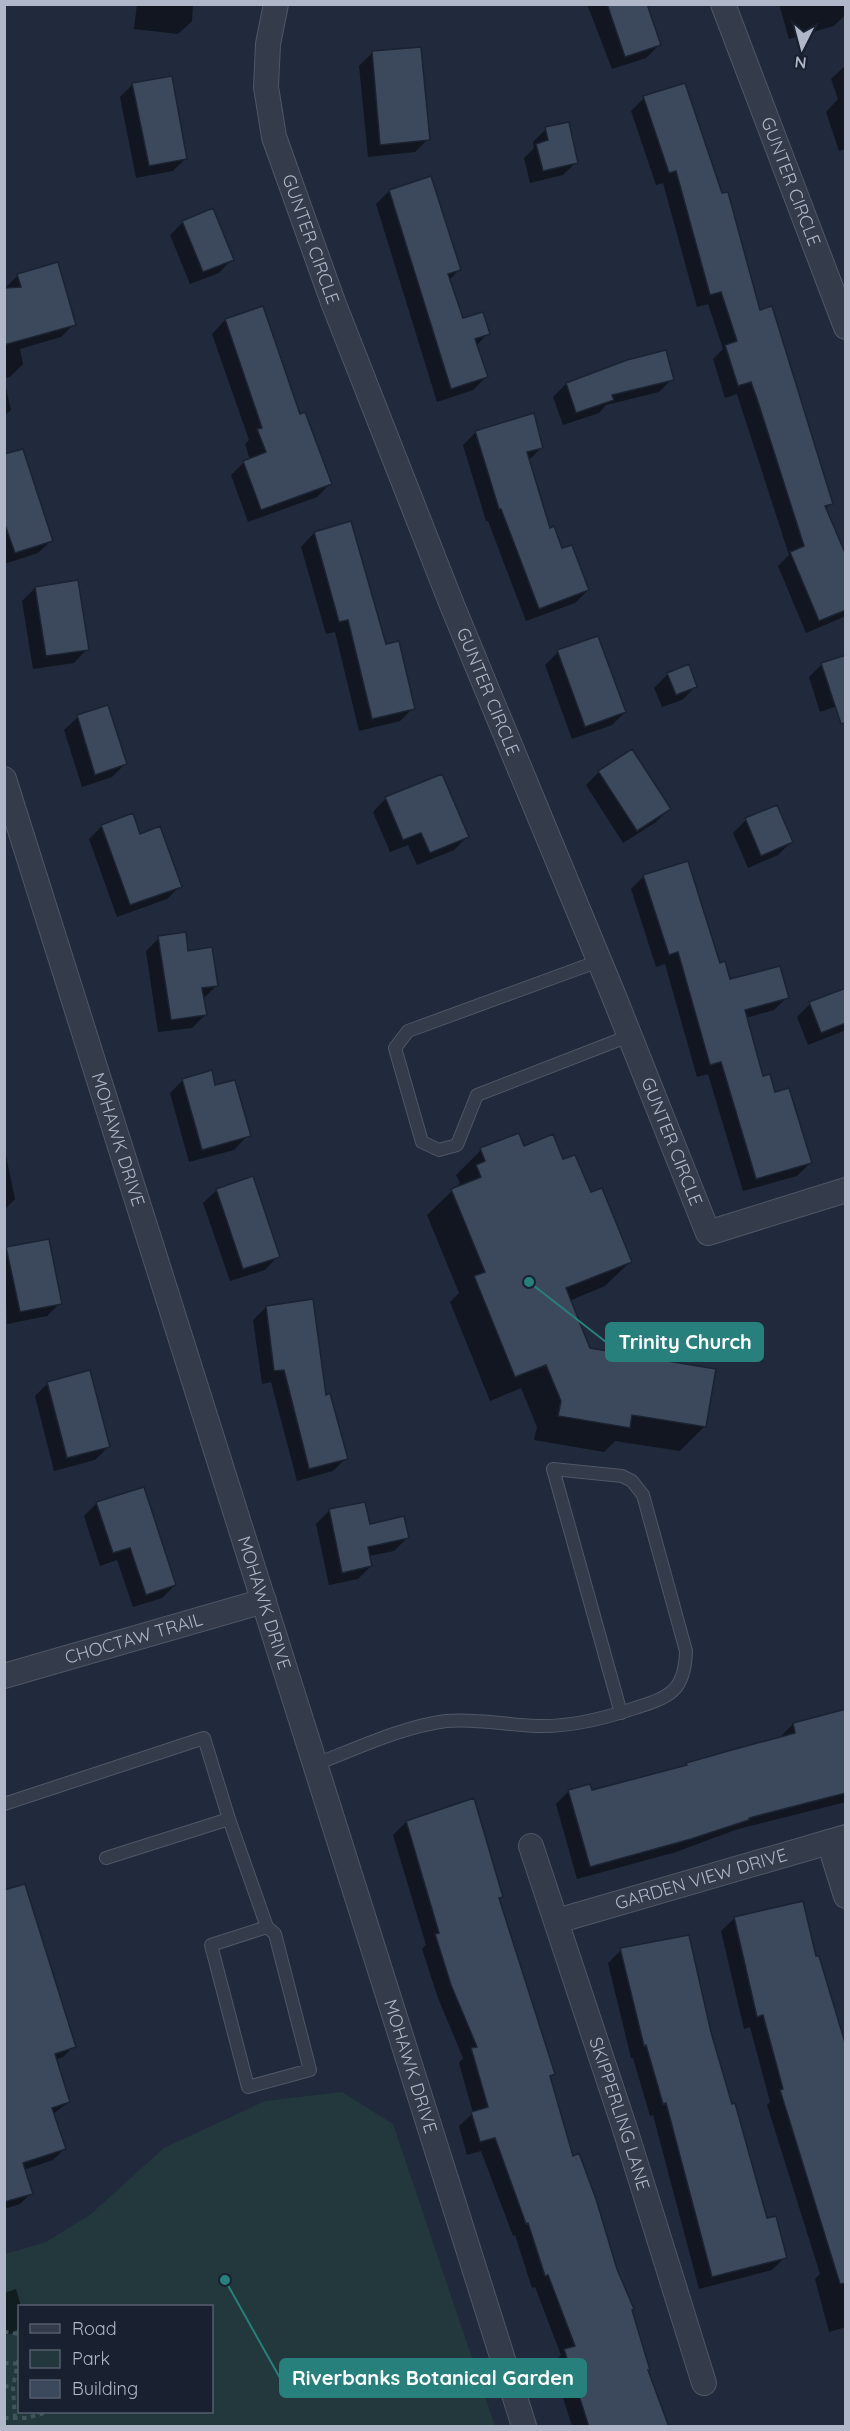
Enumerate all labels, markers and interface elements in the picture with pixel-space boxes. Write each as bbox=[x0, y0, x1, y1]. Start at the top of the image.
north arrow bbox=[772, 18, 832, 78]
text: N bbox=[794, 52, 807, 73]
street label: GUNTER CIRCLE bbox=[756, 114, 826, 249]
street label: GUNTER CIRCLE bbox=[277, 171, 345, 307]
street label: GUNTER CIRCLE bbox=[452, 624, 525, 759]
street label: MOHAWK DRIVE bbox=[86, 1070, 150, 1209]
street label: GUNTER CIRCLE bbox=[636, 1074, 708, 1209]
callout: Trinity Church bbox=[606, 1323, 763, 1361]
text: Trinity Church bbox=[618, 1329, 752, 1354]
street label: MOHAWK DRIVE bbox=[233, 1533, 297, 1673]
street label: CHOCTAW TRAIL bbox=[62, 1607, 206, 1669]
street label: GARDEN VIEW DRIVE bbox=[612, 1843, 790, 1915]
street label: MOHAWK DRIVE bbox=[379, 1996, 443, 2136]
street label: SKIPPERLING LANE bbox=[584, 2034, 655, 2193]
legend bbox=[18, 2305, 213, 2413]
text: Road bbox=[72, 2317, 117, 2340]
text: Park bbox=[72, 2347, 110, 2370]
callout: Riverbanks Botanical Garden bbox=[280, 2359, 586, 2397]
text: Riverbanks Botanical Garden bbox=[292, 2365, 574, 2390]
text: Building bbox=[72, 2377, 138, 2400]

